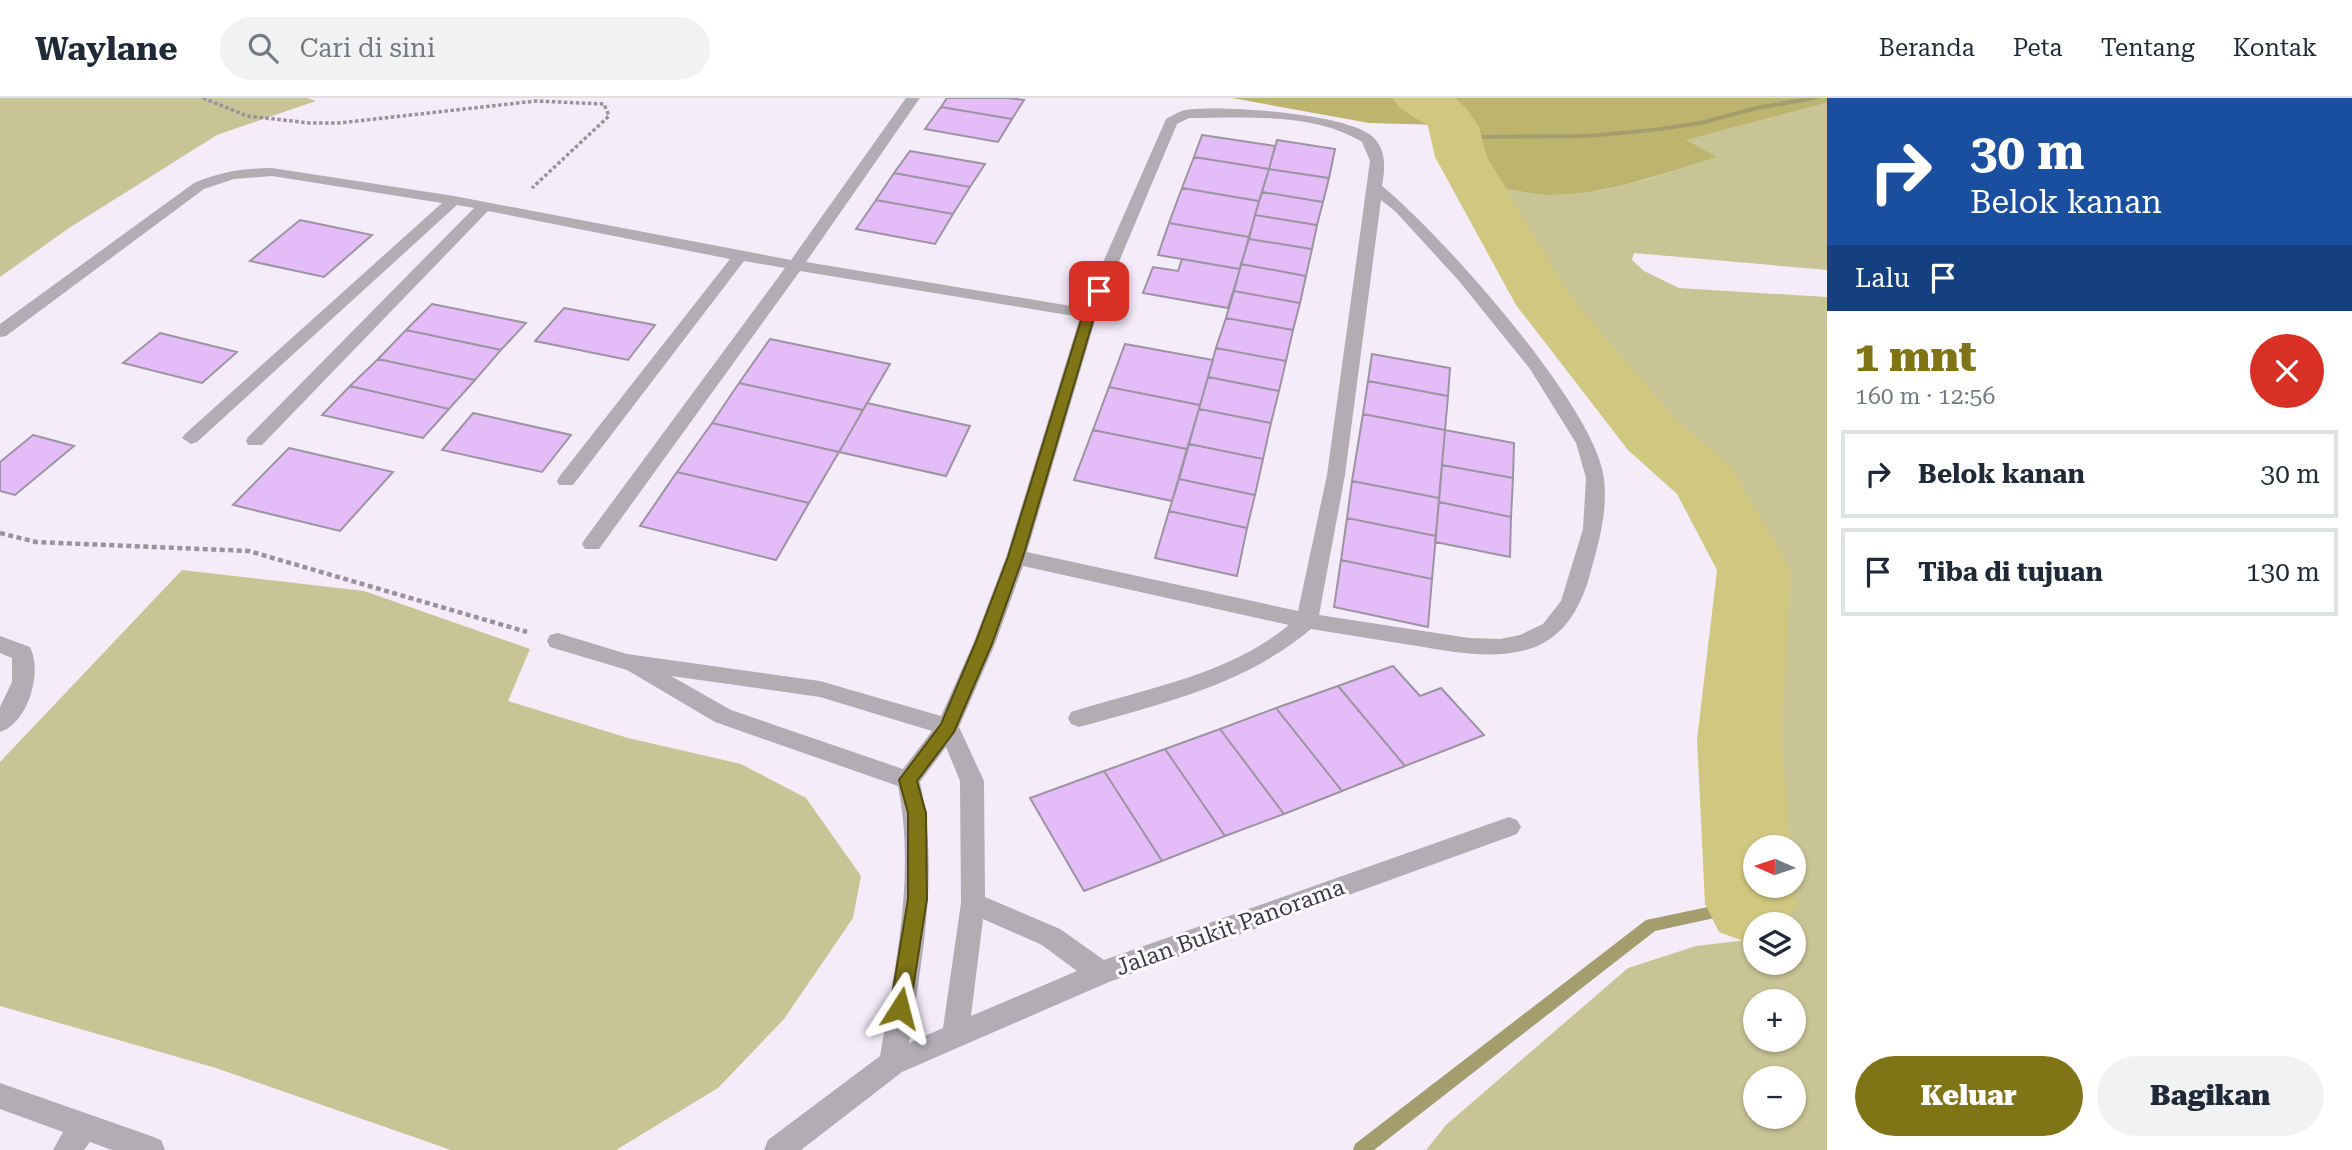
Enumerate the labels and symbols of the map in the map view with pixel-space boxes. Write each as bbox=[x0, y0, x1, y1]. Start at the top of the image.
pin bbox=[1069, 261, 1129, 321]
north arrow bbox=[1743, 835, 1806, 898]
street label: Jalan Bukit Panorama bbox=[1112, 873, 1349, 981]
position arrow bbox=[863, 971, 937, 1045]

